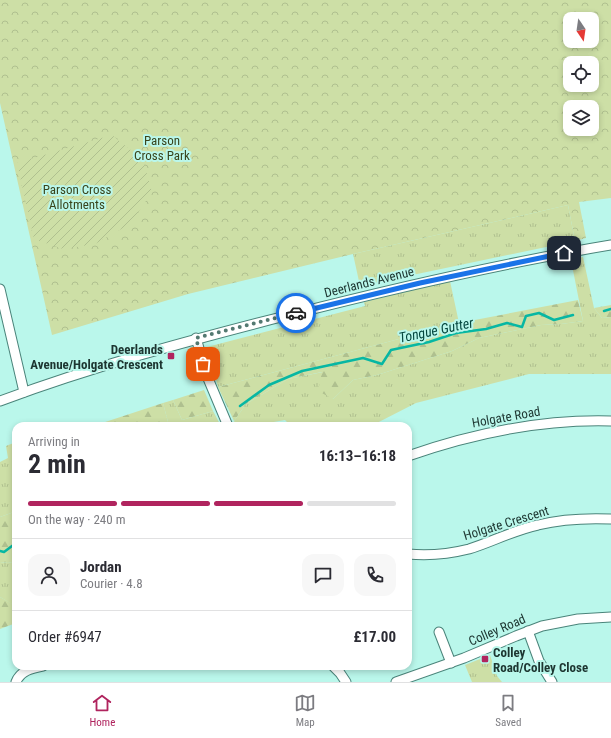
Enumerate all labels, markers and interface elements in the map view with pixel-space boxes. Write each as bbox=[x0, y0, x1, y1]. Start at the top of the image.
north arrow bbox=[563, 12, 599, 48]
map controls bbox=[563, 12, 599, 136]
button: locate bbox=[563, 56, 599, 92]
button: layers bbox=[563, 100, 599, 136]
park label: Parson Cross Park bbox=[134, 133, 190, 163]
park label: Parson Cross Allotments bbox=[43, 182, 111, 212]
pin bbox=[547, 236, 581, 270]
icon: home bbox=[553, 242, 575, 264]
street label: Deerlands Avenue bbox=[323, 264, 415, 300]
courier bbox=[276, 293, 316, 333]
icon: car bbox=[285, 302, 307, 324]
water label: Tongue Gutter bbox=[397, 314, 476, 346]
place label: Deerlands Avenue/Holgate Crescent bbox=[30, 342, 163, 372]
pin bbox=[186, 347, 220, 381]
marker: Deerlands Avenue/Holgate Crescent bbox=[166, 351, 176, 361]
icon: bag bbox=[192, 353, 214, 375]
street label: Holgate Road bbox=[471, 404, 541, 430]
text: Arriving in bbox=[28, 434, 80, 449]
text: 16:13–16:18 bbox=[319, 447, 396, 465]
text: 2 min bbox=[28, 449, 86, 479]
street label: Holgate Crescent bbox=[461, 503, 551, 543]
text: On the way · 240 m bbox=[28, 512, 125, 527]
button: person bbox=[28, 554, 70, 596]
button: chat bbox=[302, 554, 344, 596]
button: phone bbox=[354, 554, 396, 596]
text: Jordan bbox=[80, 558, 122, 576]
text: Courier · 4.8 bbox=[80, 576, 143, 591]
street label: Colley Road bbox=[466, 611, 528, 649]
text: Order #6947 bbox=[28, 628, 102, 646]
text: £17.00 bbox=[353, 628, 396, 646]
place label: Colley Road/Colley Close bbox=[493, 645, 588, 675]
marker: Colley Road/Colley Close bbox=[480, 654, 490, 664]
tab: Home bbox=[90, 692, 115, 729]
tab: Map bbox=[294, 692, 316, 729]
tab: Saved bbox=[495, 692, 521, 729]

